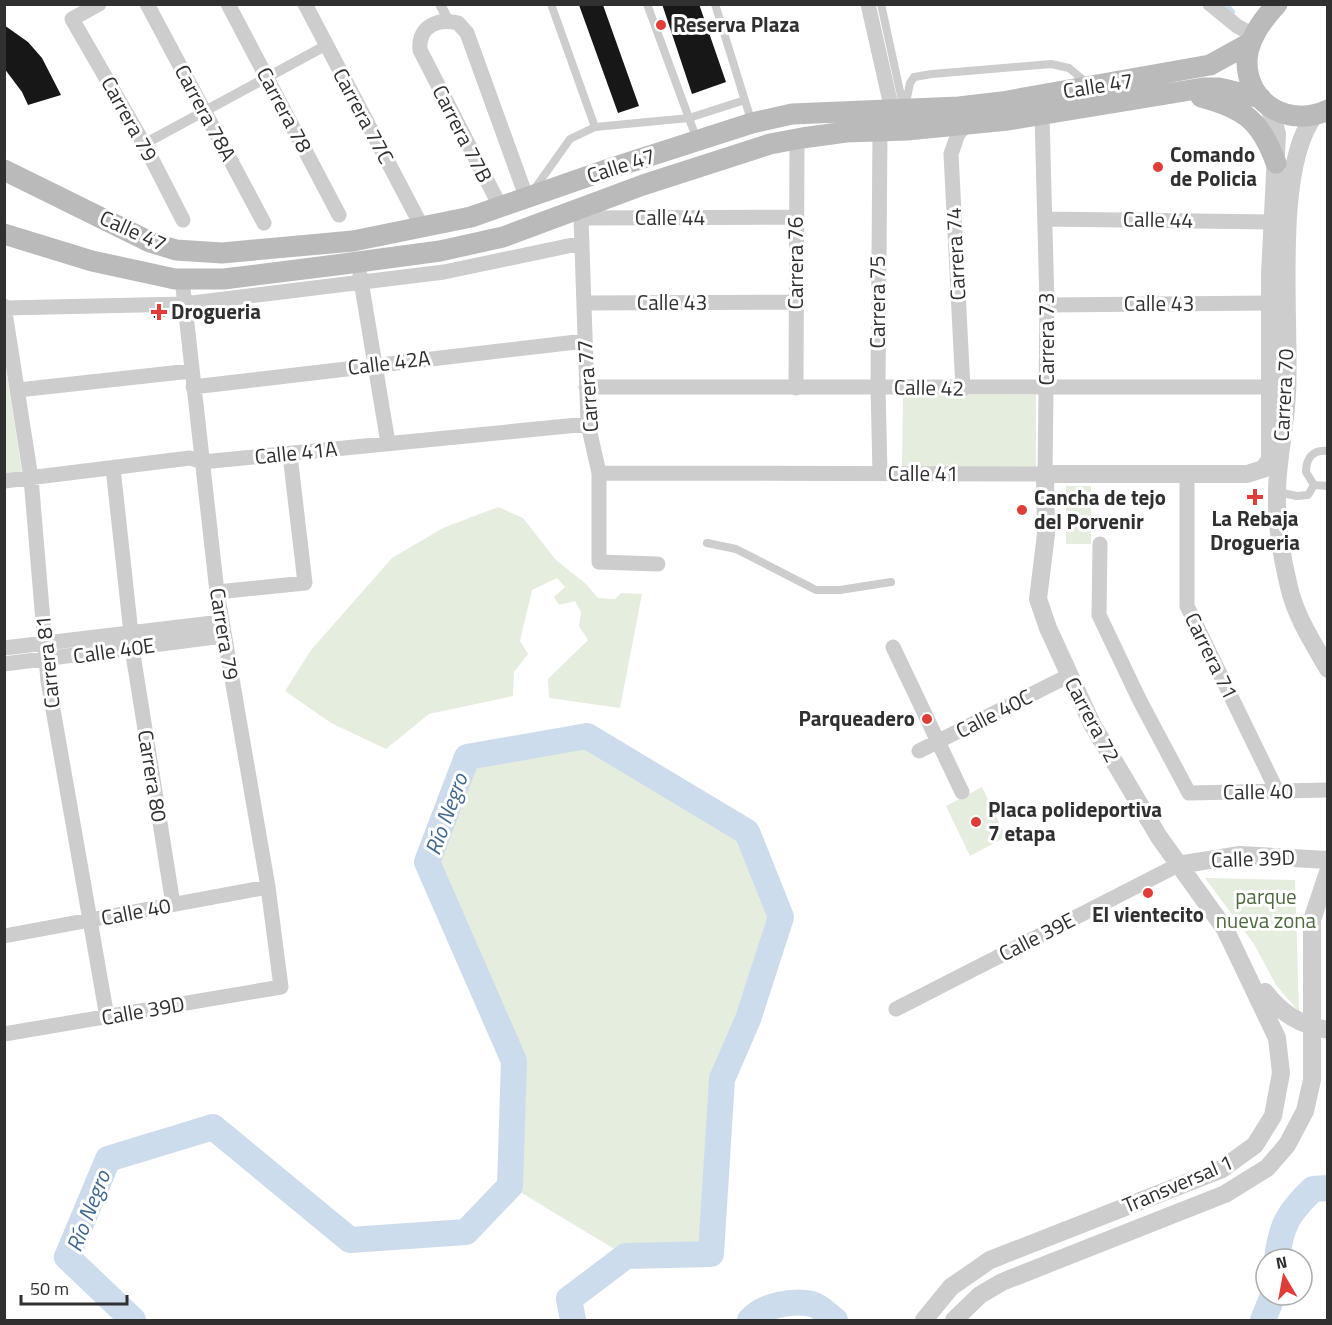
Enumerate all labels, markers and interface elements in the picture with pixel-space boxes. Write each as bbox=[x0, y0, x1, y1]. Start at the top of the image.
place label: Reserva Plaza bbox=[673, 8, 800, 40]
marker: Reserva Plaza bbox=[654, 18, 668, 32]
street label: Carrera 78A bbox=[167, 59, 245, 167]
street label: Carrera 78 bbox=[249, 61, 321, 158]
street label: Carrera 77C bbox=[325, 62, 402, 169]
street label: Calle 47 bbox=[1061, 64, 1135, 106]
street label: Carrera 79 bbox=[93, 70, 166, 167]
street label: Carrera 77B bbox=[425, 79, 501, 188]
place label: Comando de Policia bbox=[1170, 138, 1257, 194]
street label: Calle 47 bbox=[582, 139, 659, 191]
marker: Comando de Policia bbox=[1151, 160, 1165, 174]
street label: Calle 47 bbox=[95, 201, 172, 259]
street label: Calle 44 bbox=[635, 201, 705, 233]
street label: Calle 44 bbox=[1123, 202, 1193, 236]
street label: Carrera 74 bbox=[937, 207, 973, 301]
street label: Carrera 76 bbox=[779, 217, 811, 309]
street label: Carrera 75 bbox=[861, 256, 893, 348]
street label: Calle 43 bbox=[637, 286, 707, 318]
street label: Calle 43 bbox=[1124, 287, 1194, 319]
street label: Carrera 73 bbox=[1030, 293, 1062, 385]
place label: Drogueria bbox=[171, 295, 261, 327]
marker: Drogueria bbox=[152, 305, 166, 319]
street label: Carrera 77 bbox=[568, 339, 606, 433]
street label: Calle 42A bbox=[346, 341, 432, 383]
street label: Carrera 70 bbox=[1265, 348, 1301, 442]
street label: Calle 42 bbox=[894, 370, 964, 404]
street label: Calle 41A bbox=[253, 432, 339, 472]
street label: Calle 41 bbox=[888, 457, 958, 489]
place label: Cancha de tejo del Porvenir bbox=[1034, 481, 1166, 537]
marker: La Rebaja Drogueria bbox=[1248, 490, 1262, 504]
place label: La Rebaja Drogueria bbox=[1210, 502, 1300, 558]
marker: Cancha de tejo del Porvenir bbox=[1015, 503, 1029, 517]
street label: Carrera 79 bbox=[202, 586, 248, 682]
street label: Carrera 71 bbox=[1177, 607, 1247, 704]
street label: Carrera 81 bbox=[26, 614, 68, 710]
street label: Calle 40E bbox=[71, 628, 157, 672]
street label: Carrera 72 bbox=[1057, 671, 1129, 768]
street label: Calle 40C bbox=[950, 680, 1037, 746]
place label: Parqueadero bbox=[799, 702, 915, 734]
marker: Parqueadero bbox=[920, 712, 934, 726]
street label: Carrera 80 bbox=[130, 728, 176, 824]
water label: Río Negro bbox=[416, 767, 477, 859]
street label: Calle 40 bbox=[1223, 774, 1293, 808]
place label: Placa polideportiva 7 etapa bbox=[988, 793, 1162, 849]
marker: Placa polideportiva 7 etapa bbox=[969, 815, 983, 829]
street label: Calle 39D bbox=[1210, 841, 1295, 875]
park label: parque nueva zona bbox=[1216, 880, 1317, 936]
marker: El vientecito bbox=[1141, 886, 1155, 900]
street label: Calle 40 bbox=[98, 889, 173, 933]
place label: El vientecito bbox=[1092, 898, 1204, 930]
street label: Calle 39E bbox=[993, 903, 1080, 969]
street label: Calle 39D bbox=[99, 987, 187, 1033]
street label: Transversal 1 bbox=[1117, 1145, 1238, 1221]
water label: Río Negro bbox=[57, 1164, 119, 1256]
north arrow bbox=[1254, 1247, 1314, 1307]
text: N bbox=[1274, 1249, 1289, 1275]
scale bar bbox=[21, 1268, 128, 1306]
text: 50 m bbox=[30, 1275, 69, 1302]

